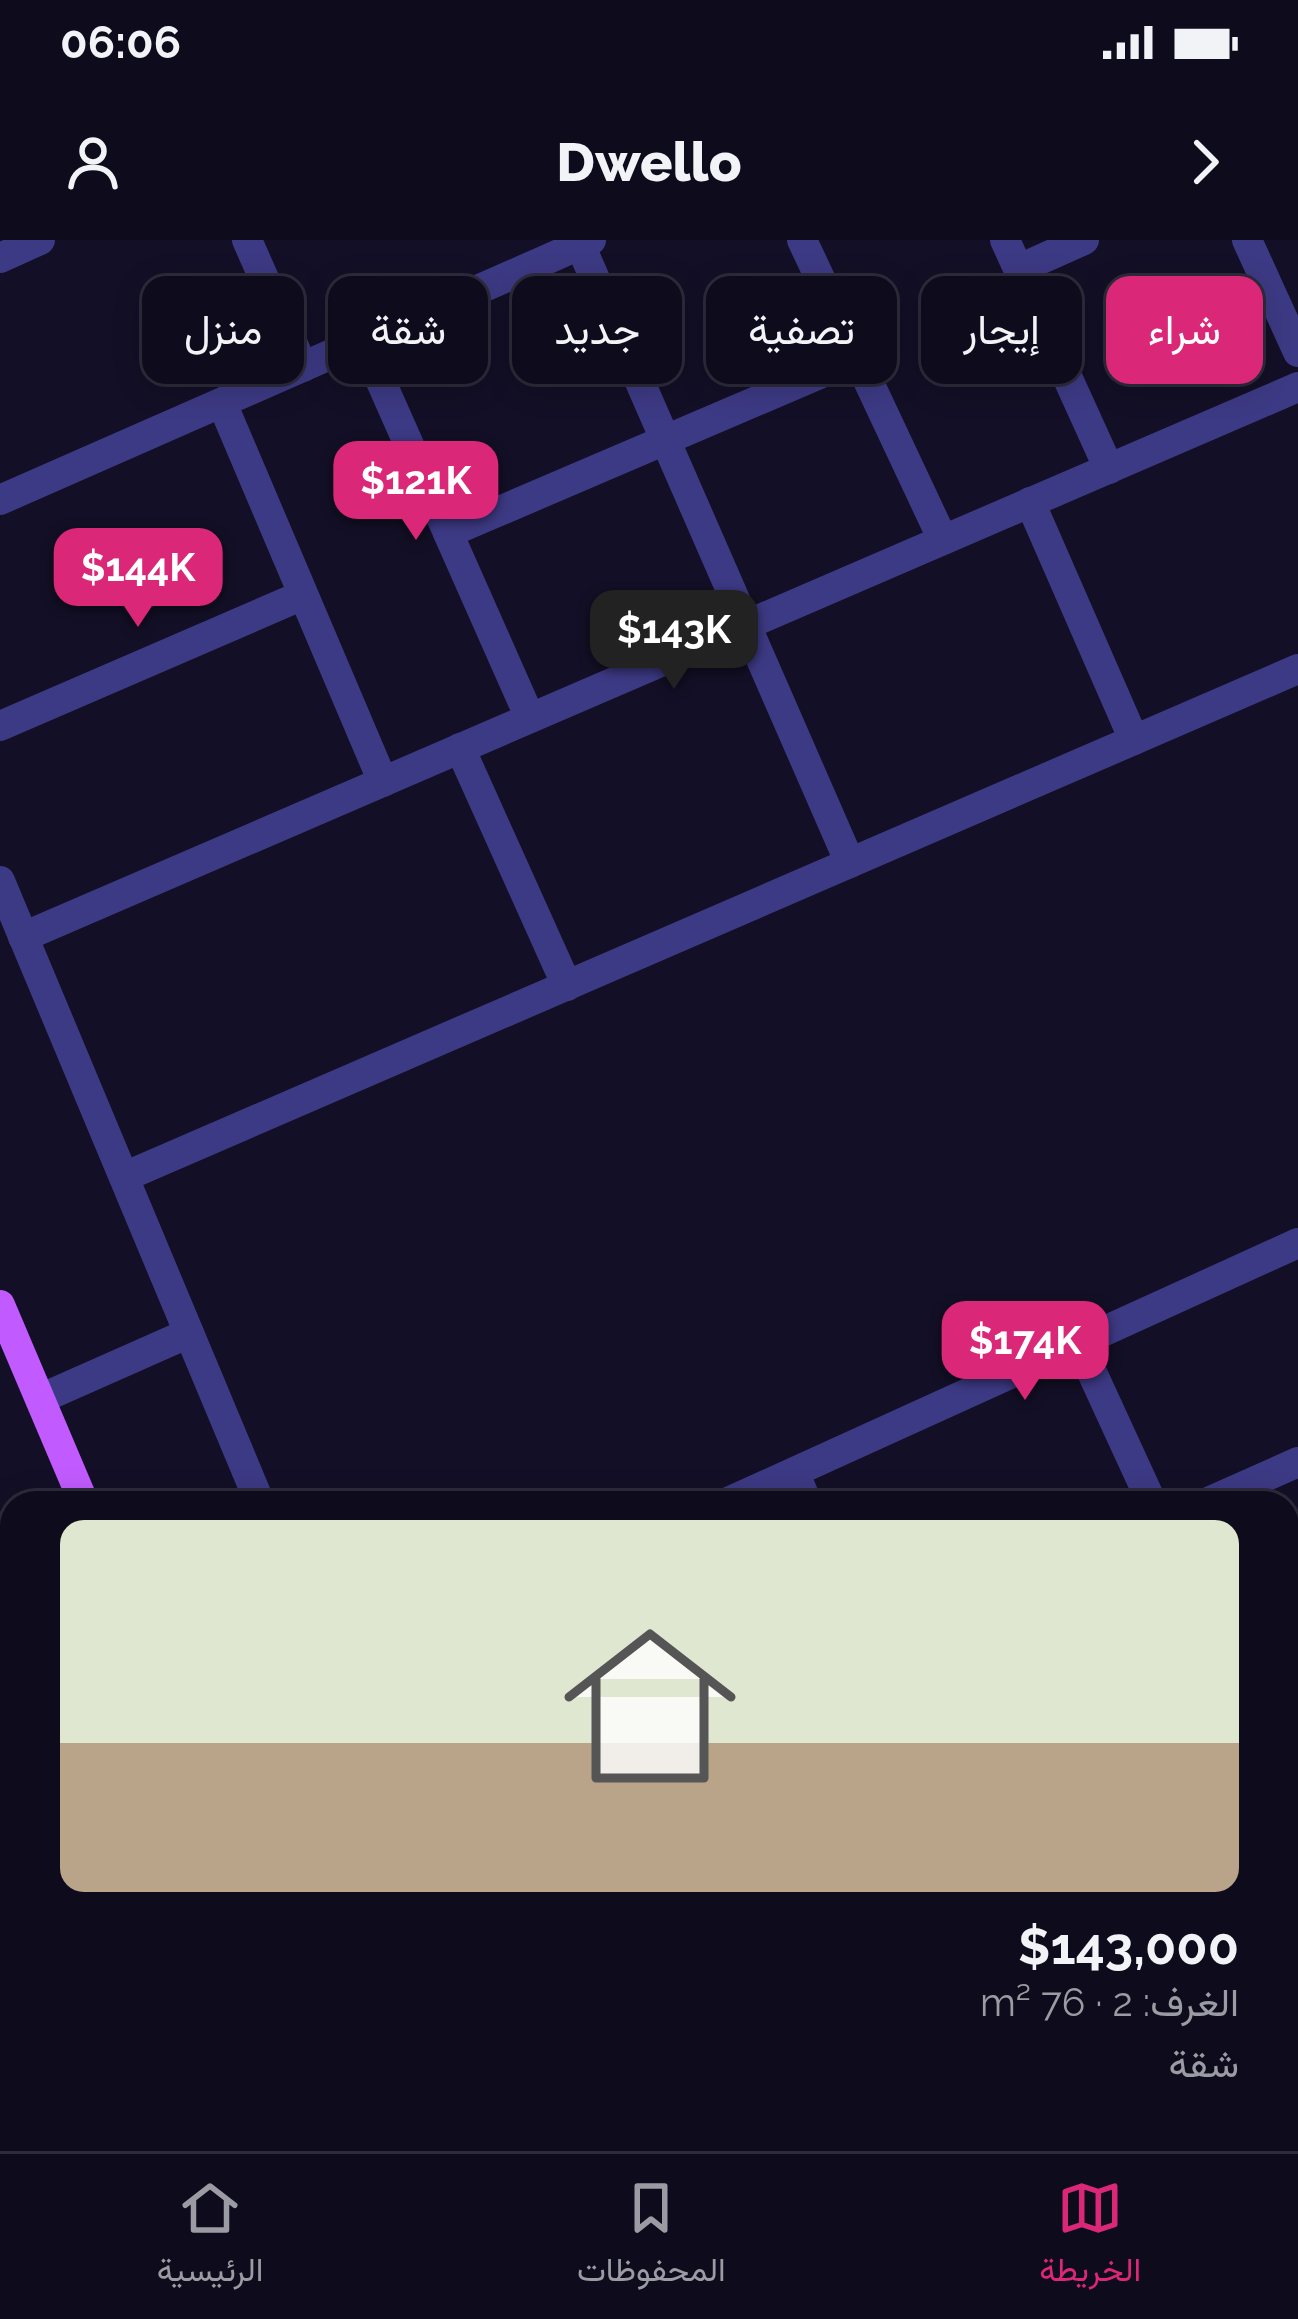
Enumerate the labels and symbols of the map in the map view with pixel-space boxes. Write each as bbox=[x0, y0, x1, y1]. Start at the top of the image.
pin: $121K bbox=[332, 441, 500, 543]
pin: $144K bbox=[54, 528, 222, 630]
pin: $143K bbox=[590, 590, 758, 692]
pin: $174K bbox=[941, 1301, 1109, 1403]

